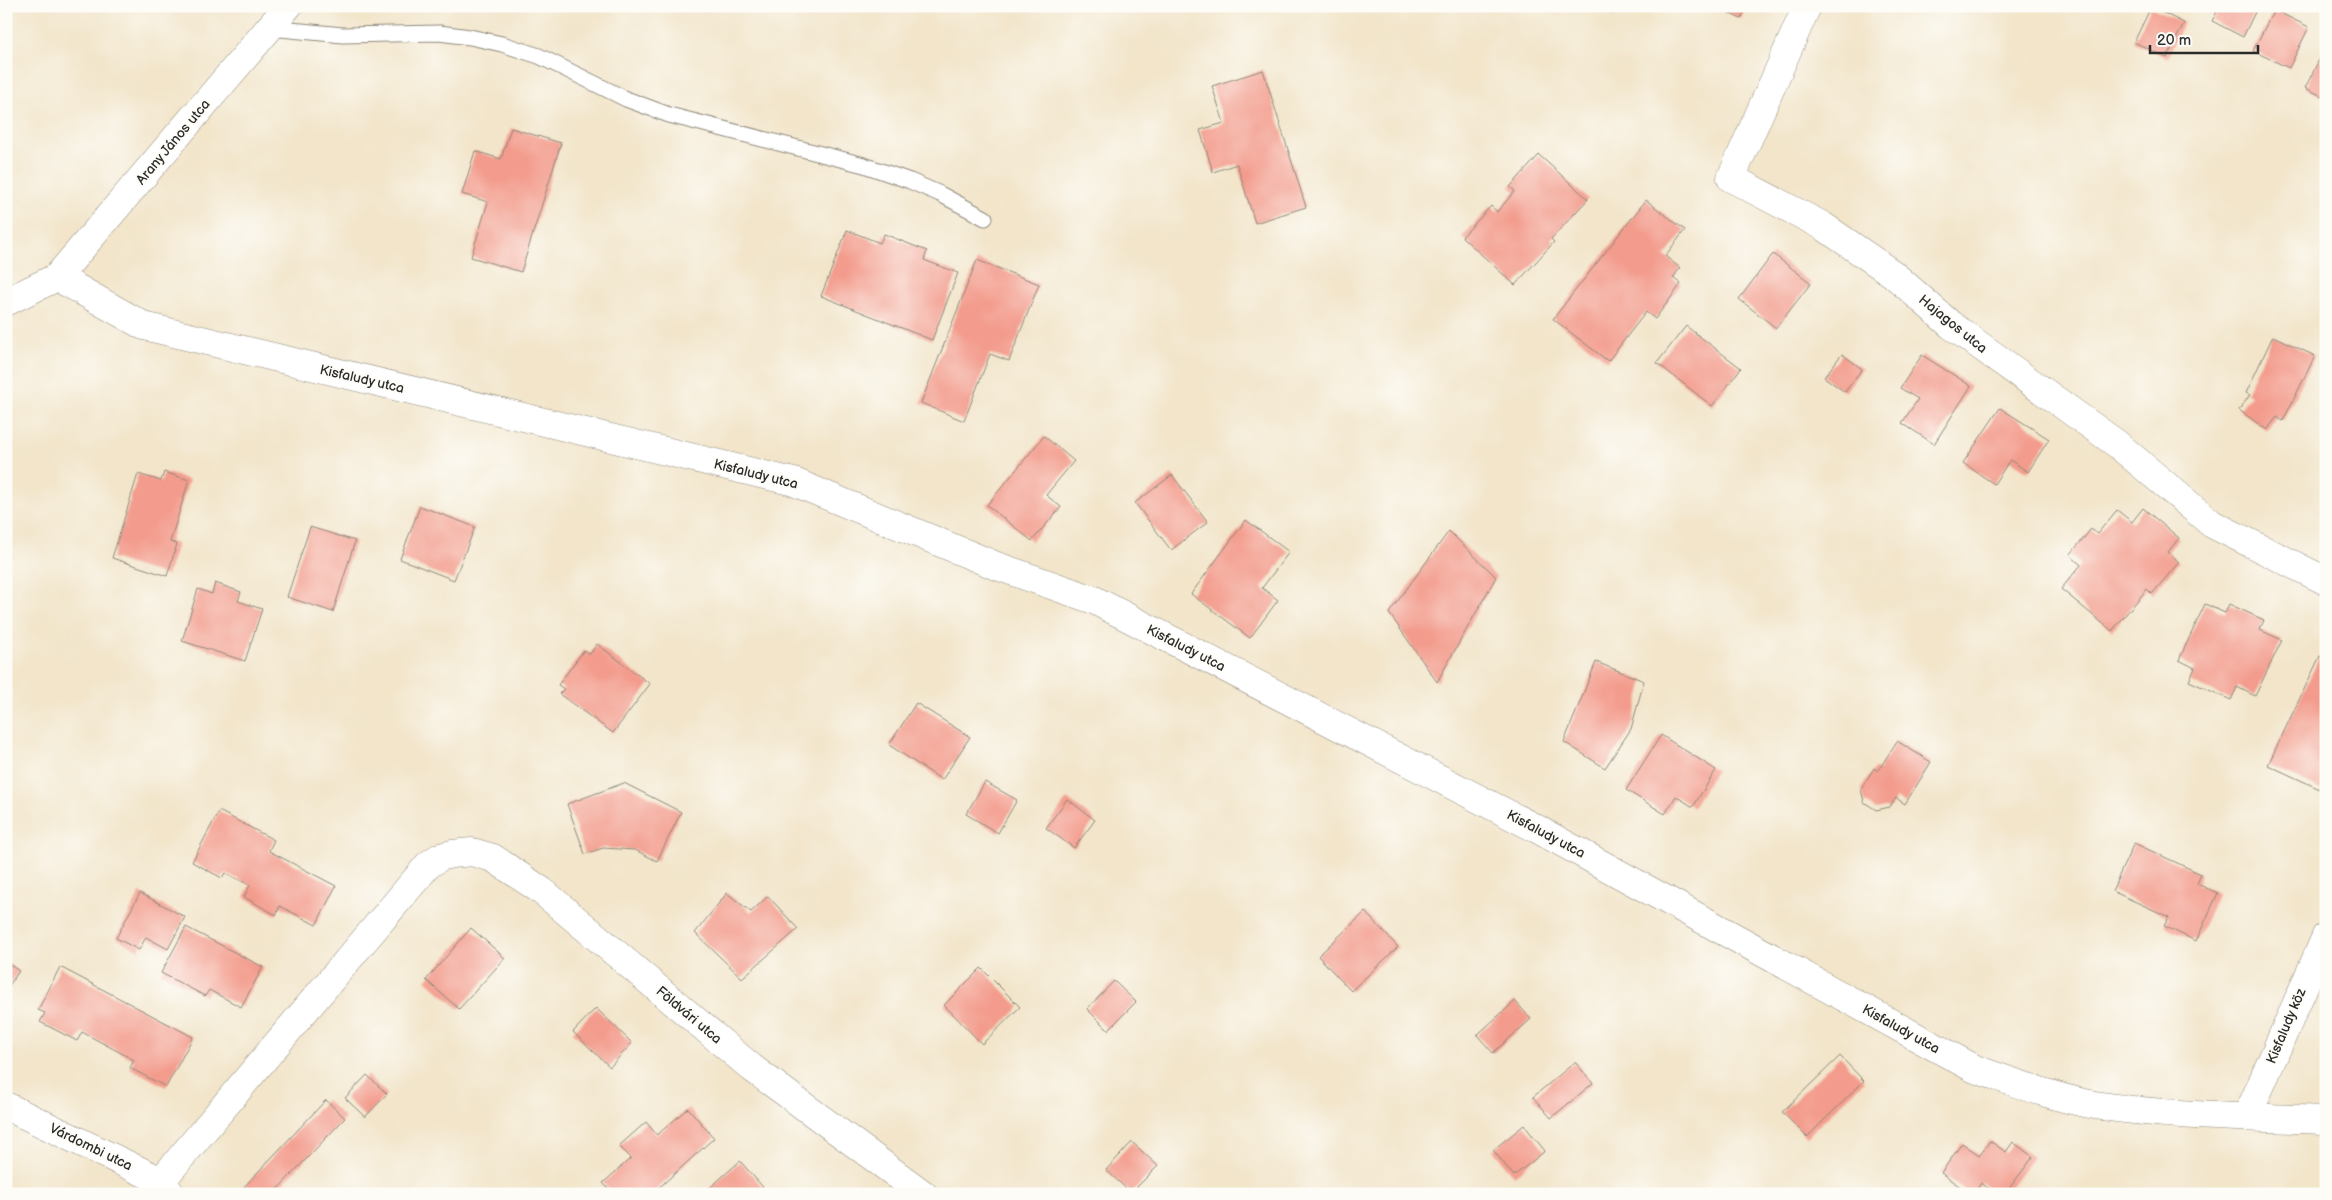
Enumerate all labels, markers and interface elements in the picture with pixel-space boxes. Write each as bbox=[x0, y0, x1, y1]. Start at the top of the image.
scale bar bbox=[2150, 22, 2257, 54]
text: 20 m bbox=[2157, 31, 2191, 50]
street label: Arany János utca bbox=[132, 96, 214, 188]
street label: Hajagos utca bbox=[1915, 291, 1991, 357]
street label: Kisfaludy utca bbox=[318, 361, 406, 397]
street label: Kisfaludy utca bbox=[712, 455, 800, 493]
street label: Kisfaludy utca bbox=[1144, 621, 1228, 675]
street label: Kisfaludy utca bbox=[1504, 806, 1588, 862]
street label: Földvári utca bbox=[653, 983, 725, 1047]
street label: Kisfaludy köz bbox=[2263, 985, 2310, 1066]
street label: Kisfaludy utca bbox=[1859, 1001, 1943, 1057]
street label: Várdombi utca bbox=[47, 1120, 135, 1174]

